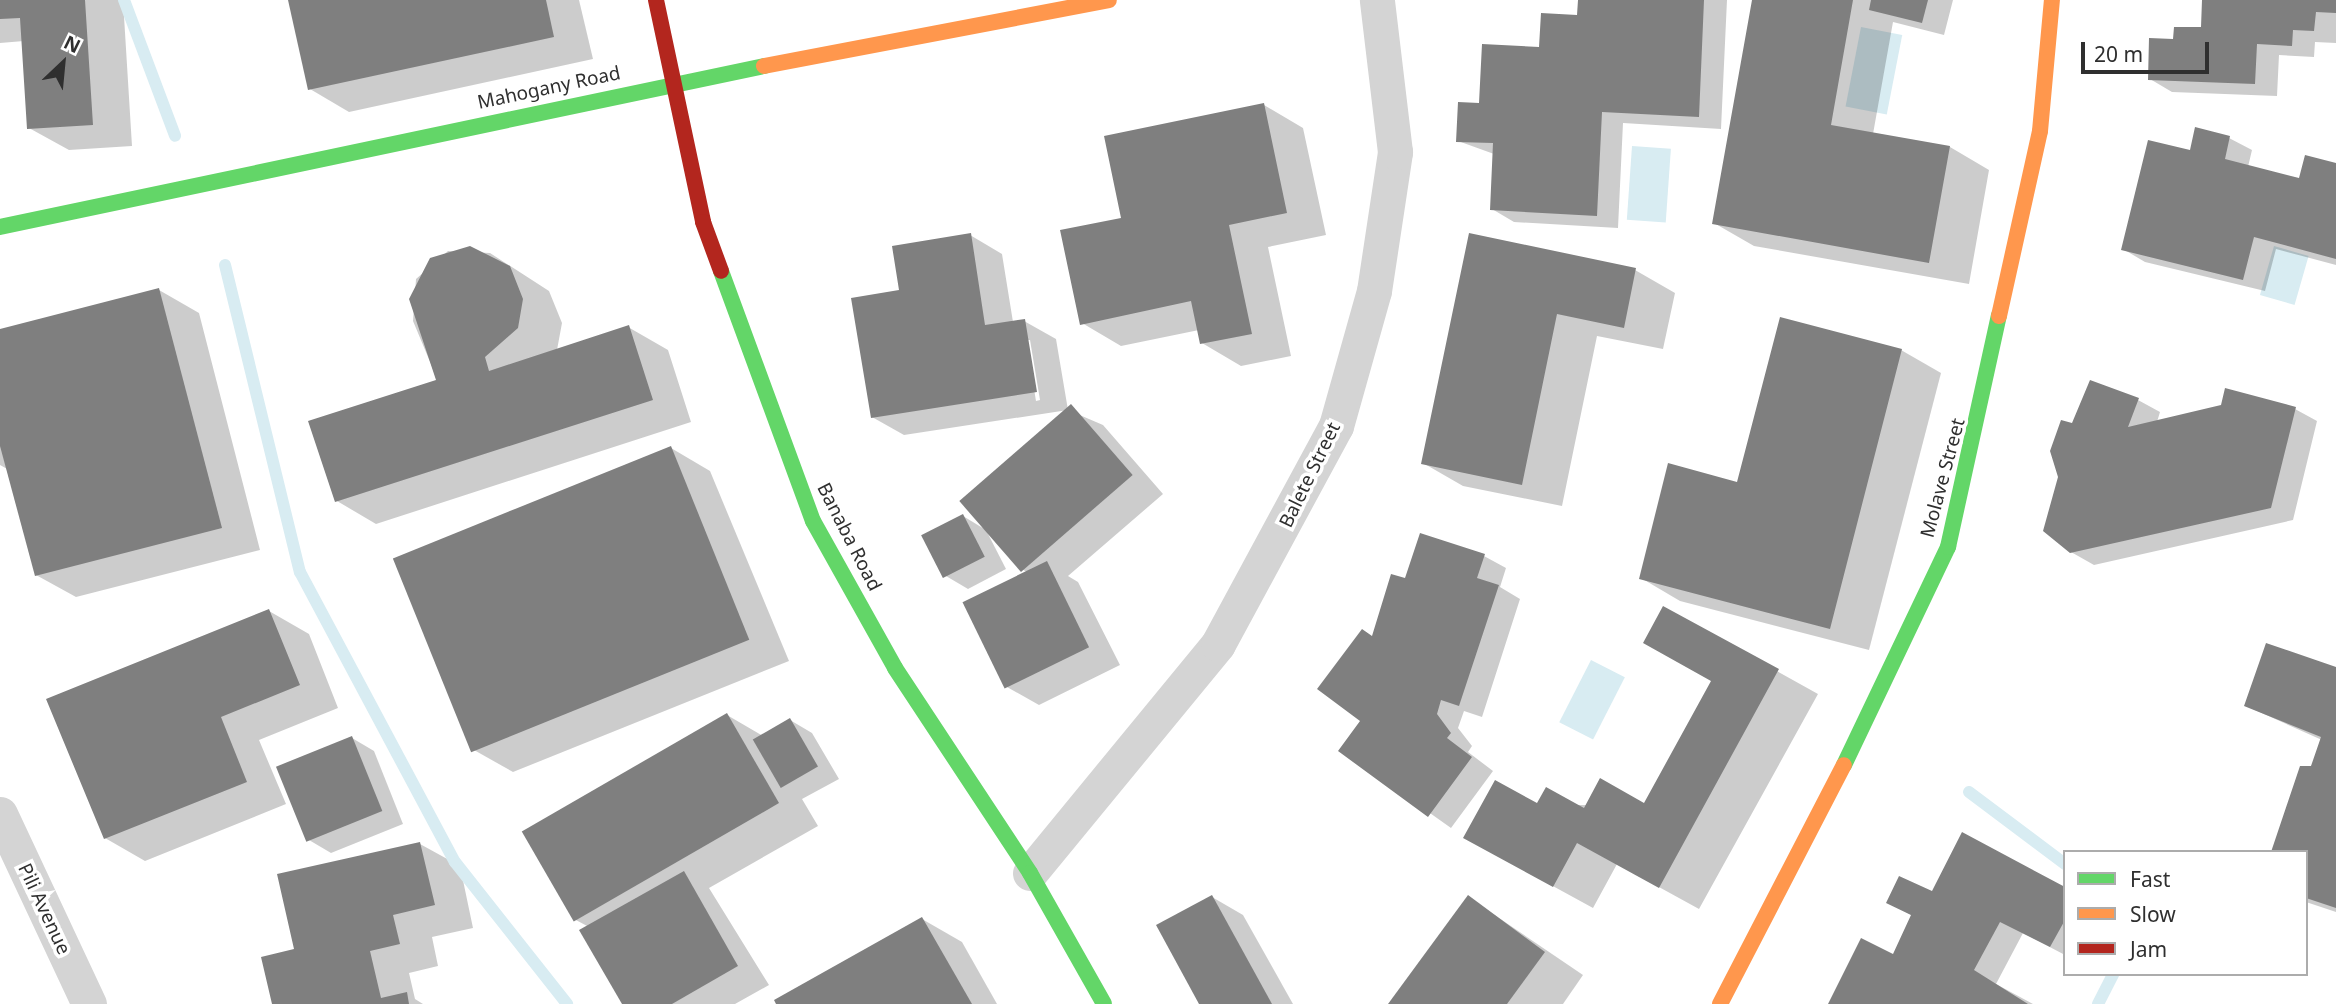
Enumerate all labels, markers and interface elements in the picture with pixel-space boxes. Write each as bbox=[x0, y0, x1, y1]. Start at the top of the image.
north arrow bbox=[28, 28, 98, 98]
scale bar bbox=[2084, 28, 2212, 72]
text: N bbox=[60, 29, 85, 59]
text: 20 m bbox=[2094, 40, 2143, 68]
street label: Mahogany Road bbox=[475, 62, 623, 114]
street label: Molave Street bbox=[1916, 416, 1970, 540]
street label: Balete Street bbox=[1275, 419, 1345, 531]
street label: Banaba Road bbox=[812, 479, 886, 595]
legend bbox=[2063, 850, 2308, 976]
street label: Pili Avenue bbox=[13, 860, 75, 958]
text: Fast bbox=[2130, 865, 2170, 893]
text: Slow bbox=[2130, 900, 2176, 928]
text: Jam bbox=[2130, 935, 2167, 963]

